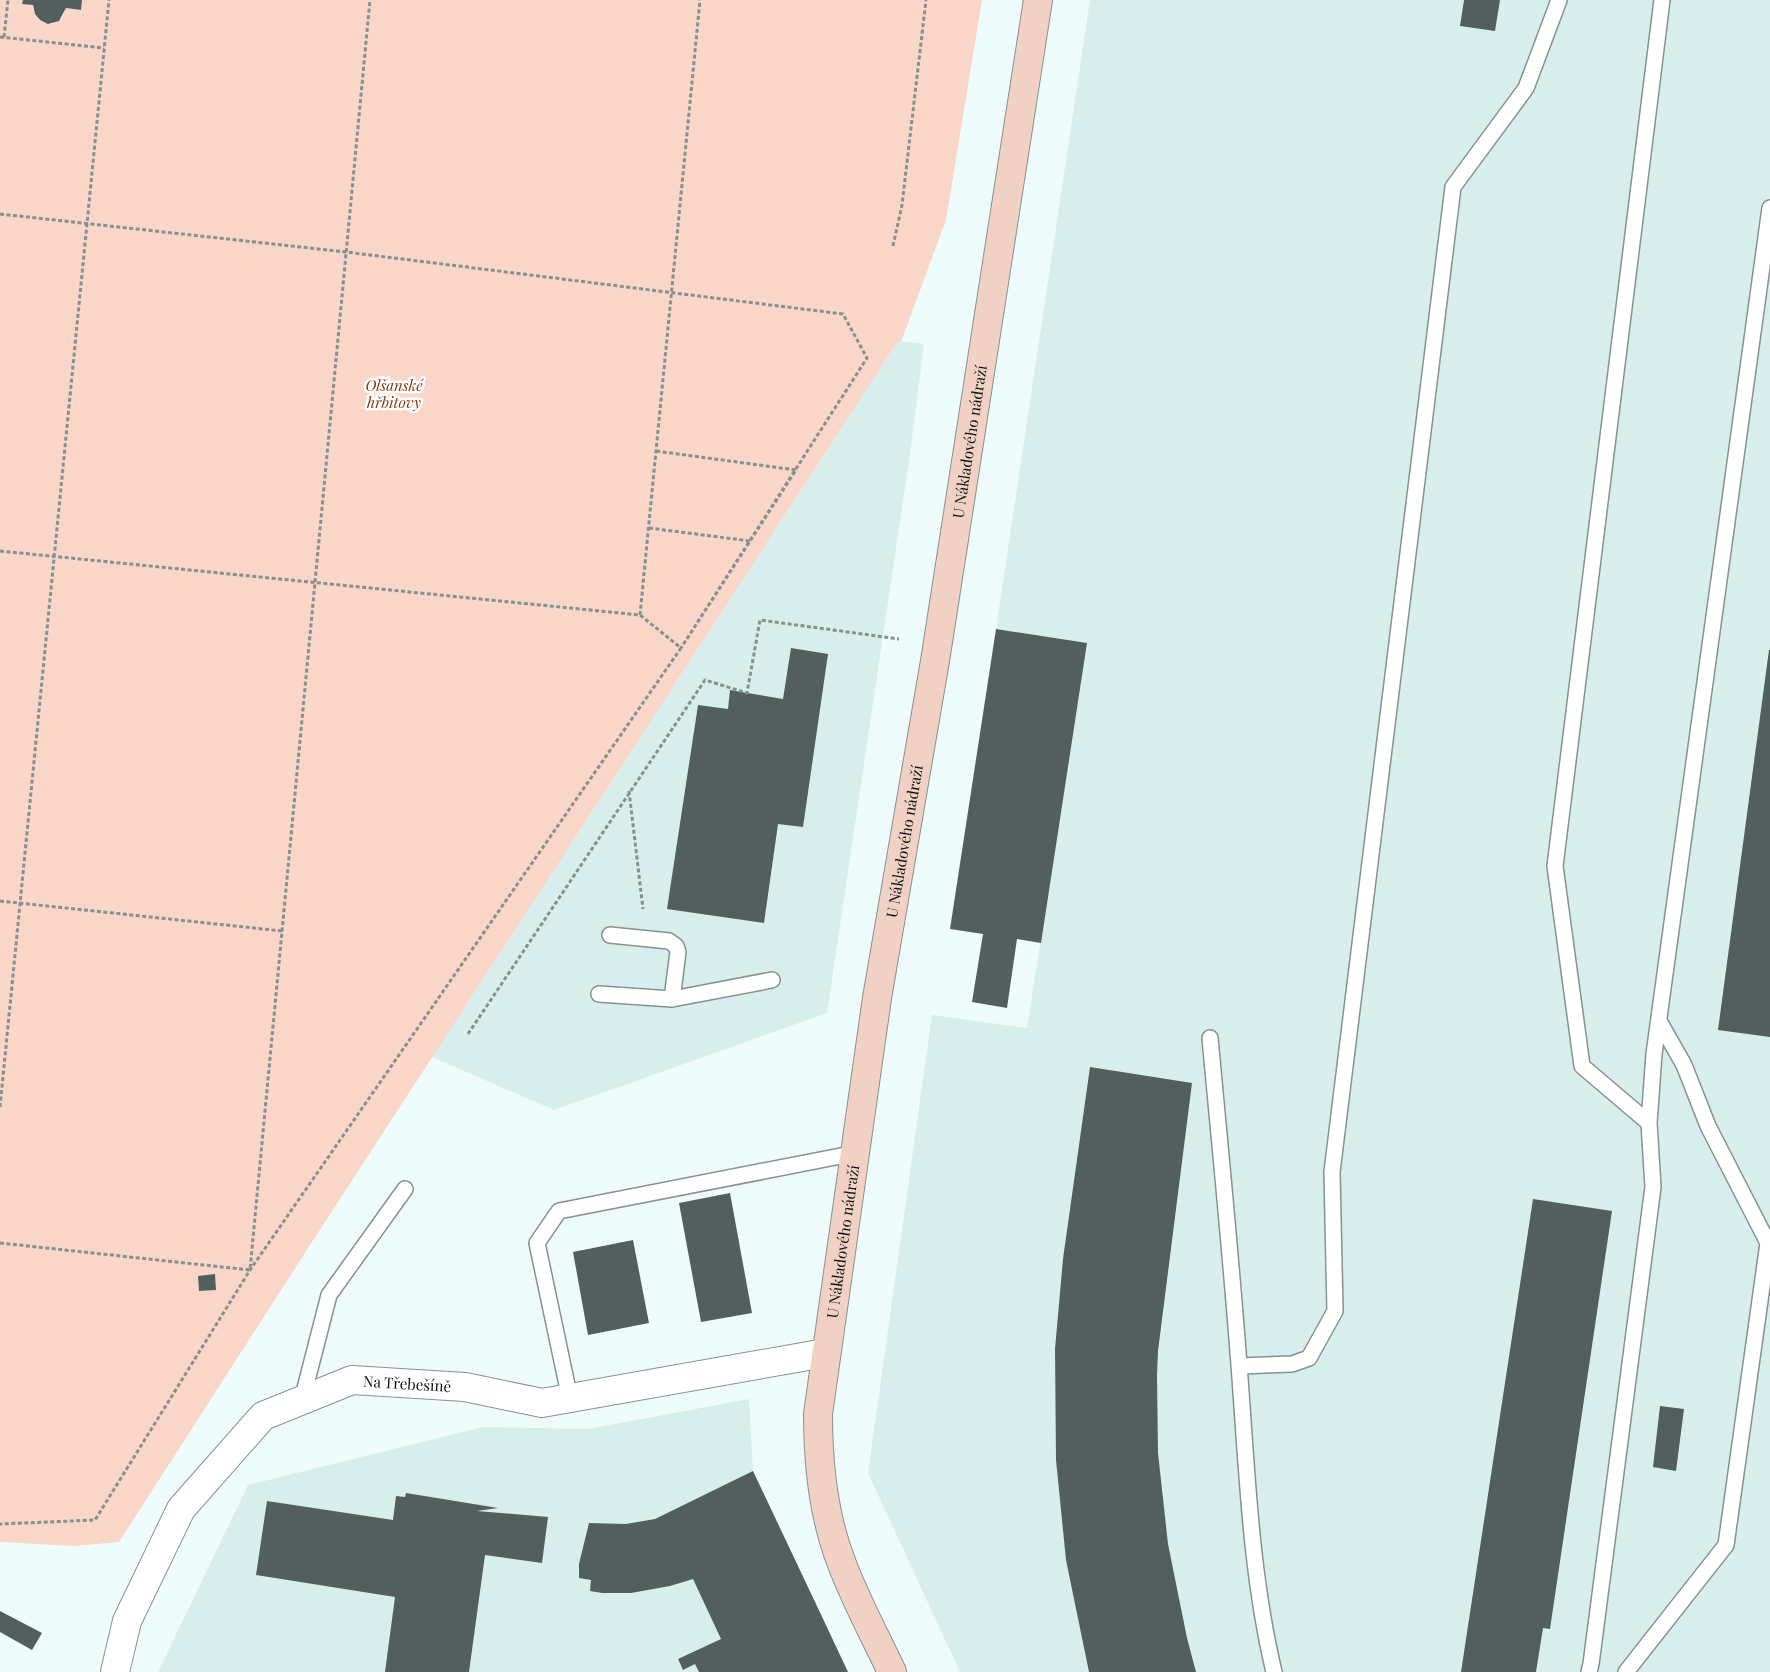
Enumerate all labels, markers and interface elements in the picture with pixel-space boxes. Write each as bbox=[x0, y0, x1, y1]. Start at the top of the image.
street label: U Nákladového nádraží bbox=[947, 363, 991, 520]
park label: Olšanské hřbitovy bbox=[365, 375, 424, 412]
street label: U Nákladového nádraží bbox=[881, 763, 927, 919]
street label: U Nákladového nádraží bbox=[822, 1163, 863, 1320]
street label: Na Třebešíně bbox=[363, 1371, 452, 1396]

